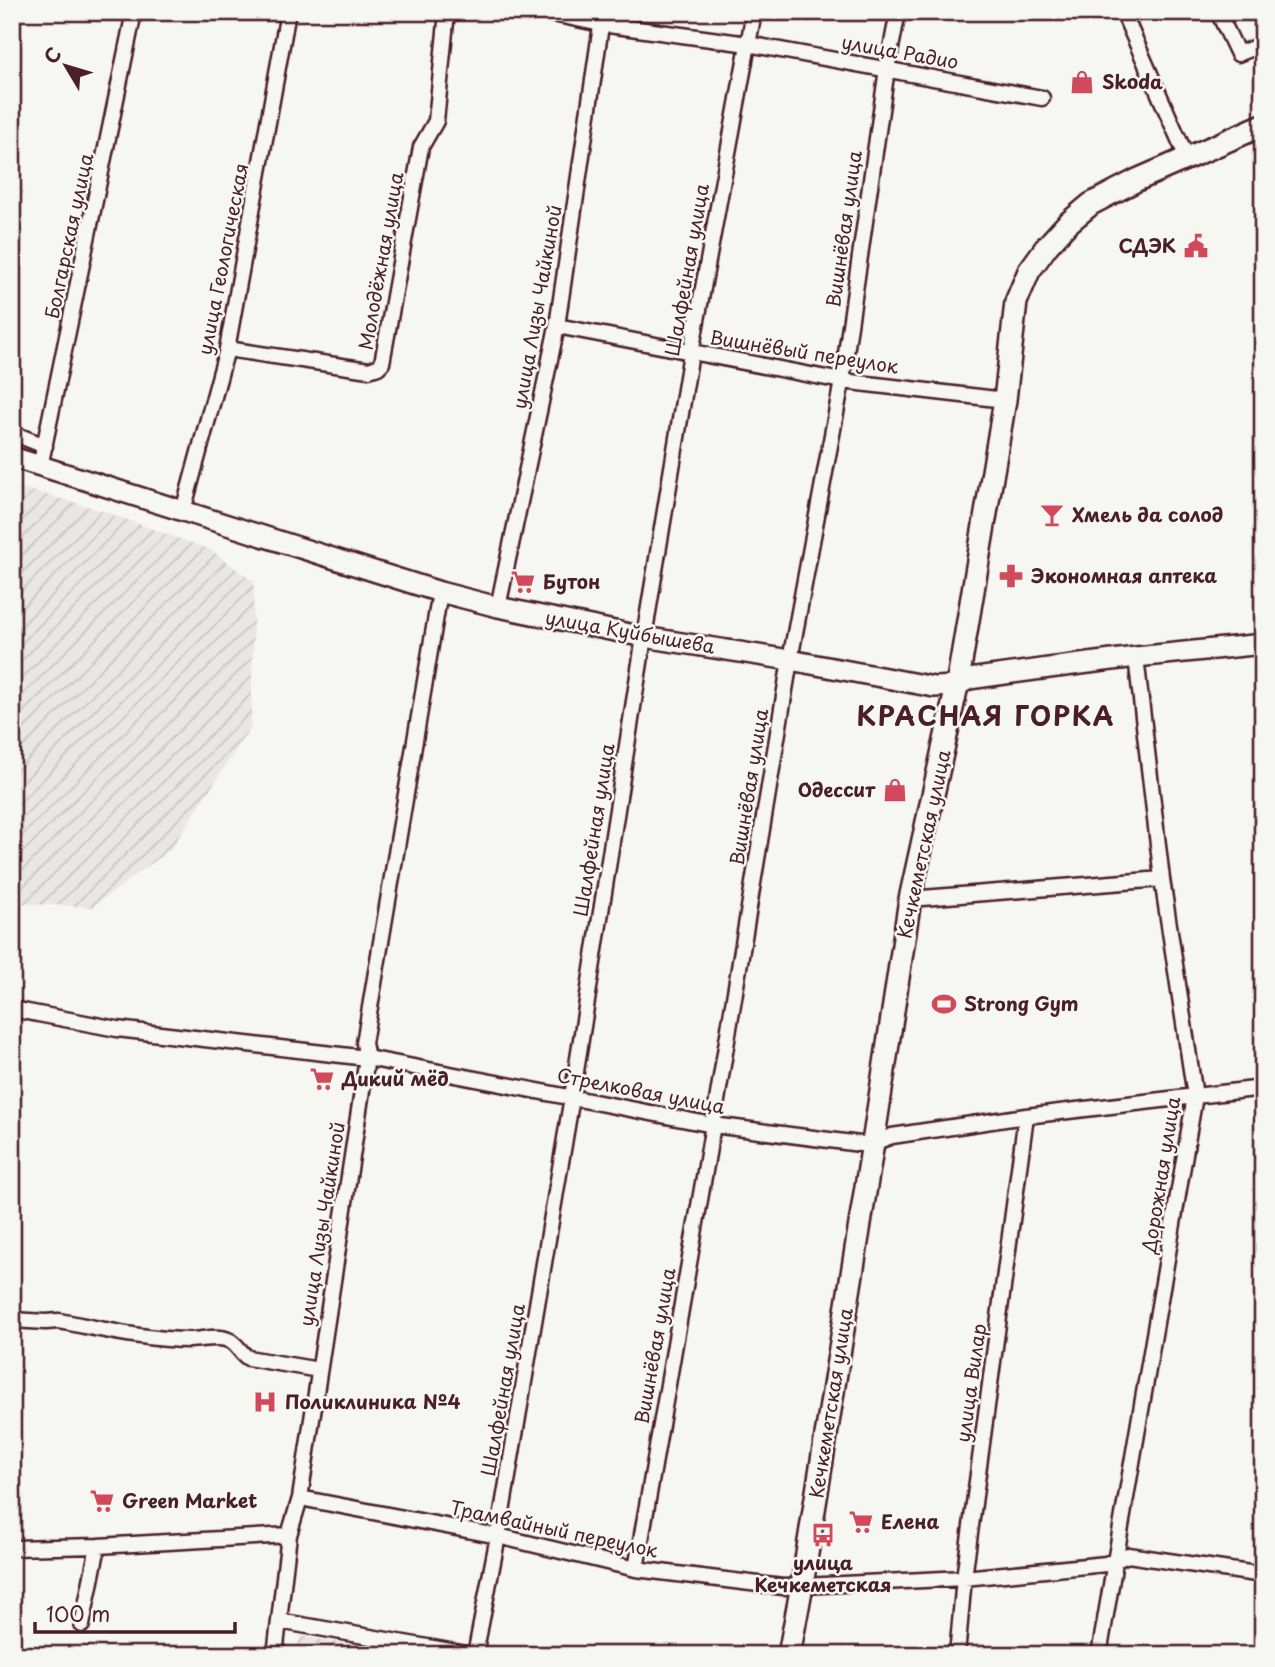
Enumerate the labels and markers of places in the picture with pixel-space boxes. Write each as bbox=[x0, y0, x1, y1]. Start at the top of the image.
place label: Skoda bbox=[1102, 67, 1163, 95]
shop icon: Skoda bbox=[1068, 68, 1096, 96]
place label: СДЭК bbox=[1119, 231, 1176, 259]
public building icon: СДЭК bbox=[1182, 232, 1210, 260]
place label: Хмель да солод bbox=[1072, 500, 1223, 528]
bar icon: Хмель да солод bbox=[1038, 501, 1066, 529]
place label: Экономная аптека bbox=[1031, 561, 1217, 589]
pharmacy icon: Экономная аптека bbox=[997, 562, 1025, 590]
place label: Бутон bbox=[543, 567, 600, 595]
supermarket icon: Бутон bbox=[509, 568, 537, 596]
place label: Одессит bbox=[798, 775, 876, 803]
shop icon: Одессит bbox=[881, 776, 909, 804]
place label: Strong Gym bbox=[964, 989, 1078, 1017]
sports icon: Strong Gym bbox=[930, 990, 958, 1018]
place label: Дикий мёд bbox=[341, 1064, 449, 1092]
supermarket icon: Дикий мёд bbox=[308, 1065, 336, 1093]
place label: Поликлиника №4 bbox=[285, 1387, 461, 1415]
hospital icon: Поликлиника №4 bbox=[251, 1388, 279, 1416]
place label: Green Market bbox=[122, 1486, 257, 1514]
supermarket icon: Green Market bbox=[88, 1487, 116, 1515]
place label: Елена bbox=[881, 1507, 940, 1535]
supermarket icon: Елена bbox=[847, 1508, 875, 1536]
bus stop icon: улица Кечкеметская bbox=[809, 1521, 837, 1549]
place label: улица Кечкеметская bbox=[754, 1548, 892, 1598]

